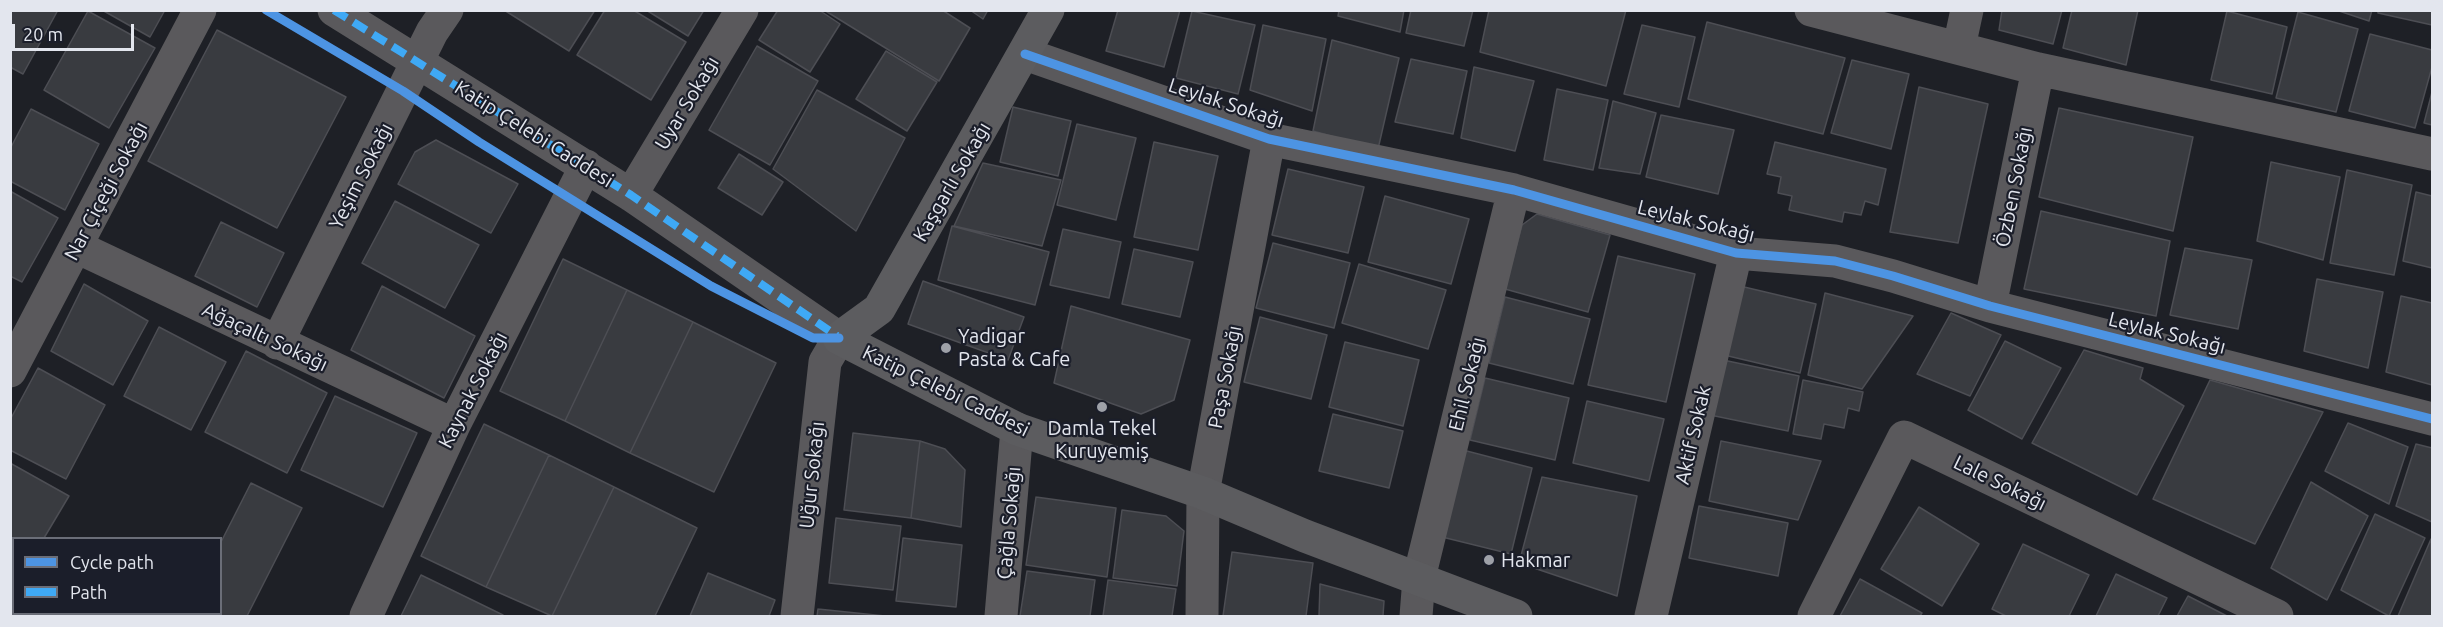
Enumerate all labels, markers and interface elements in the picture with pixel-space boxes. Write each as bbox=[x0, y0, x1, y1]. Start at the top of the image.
scale bar bbox=[15, 12, 136, 50]
text: 20 m bbox=[23, 24, 63, 44]
street label: Uyar Sokağı bbox=[650, 52, 724, 154]
street label: Leylak Sokağı bbox=[1165, 73, 1287, 133]
street label: Katip Çelebi Caddesi bbox=[450, 75, 618, 193]
street label: Nar Çiçeği Sokağı bbox=[59, 117, 153, 265]
street label: Kaşgarlı Sokağı bbox=[908, 118, 996, 246]
street label: Yeşim Sokağı bbox=[324, 119, 398, 233]
street label: Özben Sokağı bbox=[1991, 125, 2037, 249]
street label: Leylak Sokağı bbox=[1635, 195, 1757, 247]
street label: Ağaçaltı Sokağı bbox=[198, 297, 332, 377]
street label: Leylak Sokağı bbox=[2106, 307, 2228, 359]
street label: Paşa Sokağı bbox=[1203, 323, 1247, 431]
place label: Yadigar Pasta & Cafe bbox=[958, 324, 1070, 371]
street label: Kaynak Sokağı bbox=[433, 328, 513, 452]
street label: Ehil Sokağı bbox=[1444, 334, 1490, 434]
street label: Katip Çelebi Caddesi bbox=[859, 340, 1033, 442]
marker: Yadigar Pasta & Cafe bbox=[939, 341, 953, 355]
street label: Aktif Sokak bbox=[1670, 383, 1716, 487]
marker: Damla Tekel Kuruyemiş bbox=[1095, 400, 1109, 414]
place label: Damla Tekel Kuruyemiş bbox=[1047, 416, 1157, 463]
street label: Uğur Sokağı bbox=[794, 420, 830, 530]
street label: Lale Sokağı bbox=[1950, 450, 2050, 516]
street label: Çağla Sokağı bbox=[992, 466, 1026, 580]
legend bbox=[12, 537, 222, 615]
place label: Hakmar bbox=[1501, 548, 1570, 572]
text: Cycle path bbox=[70, 552, 154, 572]
marker: Hakmar bbox=[1482, 553, 1496, 567]
text: Path bbox=[70, 582, 107, 602]

